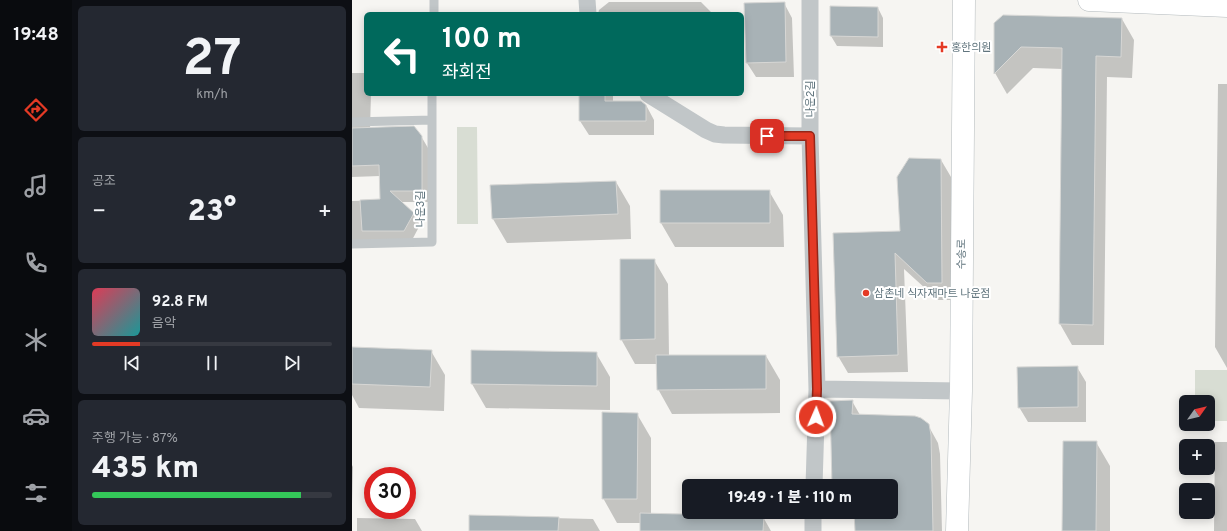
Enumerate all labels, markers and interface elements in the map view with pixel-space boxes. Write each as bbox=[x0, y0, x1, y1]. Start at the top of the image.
text: 100 m bbox=[442, 22, 522, 58]
text: 19:48 bbox=[13, 24, 59, 47]
text: 27 bbox=[182, 28, 242, 94]
icon: left bbox=[376, 28, 428, 80]
marker: 홍한의원 bbox=[936, 41, 948, 53]
place label: 홍한의원 bbox=[951, 41, 991, 55]
text: 좌회전 bbox=[442, 62, 492, 85]
street label: 나운2길 bbox=[804, 80, 818, 118]
text: km/h bbox=[196, 87, 228, 103]
icon: directions bbox=[22, 96, 50, 124]
pin bbox=[750, 119, 784, 153]
icon: arrive bbox=[756, 125, 778, 147]
icon: music bbox=[22, 172, 50, 200]
text: 공조 bbox=[92, 174, 116, 190]
street label: 나운3길 bbox=[414, 191, 428, 227]
text: 23° bbox=[188, 194, 236, 231]
text: − bbox=[92, 199, 106, 226]
text: + bbox=[318, 199, 332, 226]
street label: 수송로 bbox=[955, 239, 969, 269]
icon: phone bbox=[22, 249, 50, 277]
place label: 삼촌네 식자재마트 나운점 bbox=[874, 287, 991, 301]
marker: 삼촌네 식자재마트 나운점 bbox=[861, 288, 871, 298]
text: 92.8 FM bbox=[152, 293, 208, 312]
text: 음악 bbox=[152, 316, 176, 332]
icon: climate bbox=[22, 326, 50, 354]
icon: previous bbox=[121, 352, 143, 374]
icon: pause bbox=[201, 352, 223, 374]
icon: next bbox=[281, 352, 303, 374]
north arrow bbox=[1179, 395, 1215, 431]
map controls bbox=[1179, 395, 1215, 519]
position arrow bbox=[795, 396, 837, 438]
icon: car bbox=[22, 402, 50, 430]
text: 주행 가능 · 87% bbox=[92, 431, 178, 447]
button: + bbox=[1179, 439, 1215, 475]
text: 435 km bbox=[92, 451, 199, 488]
speed limit sign: 30 bbox=[364, 467, 416, 519]
icon: filters bbox=[22, 479, 50, 507]
button: − bbox=[1179, 483, 1215, 519]
text: 19:49 · 1 분 · 110 m bbox=[728, 489, 852, 508]

